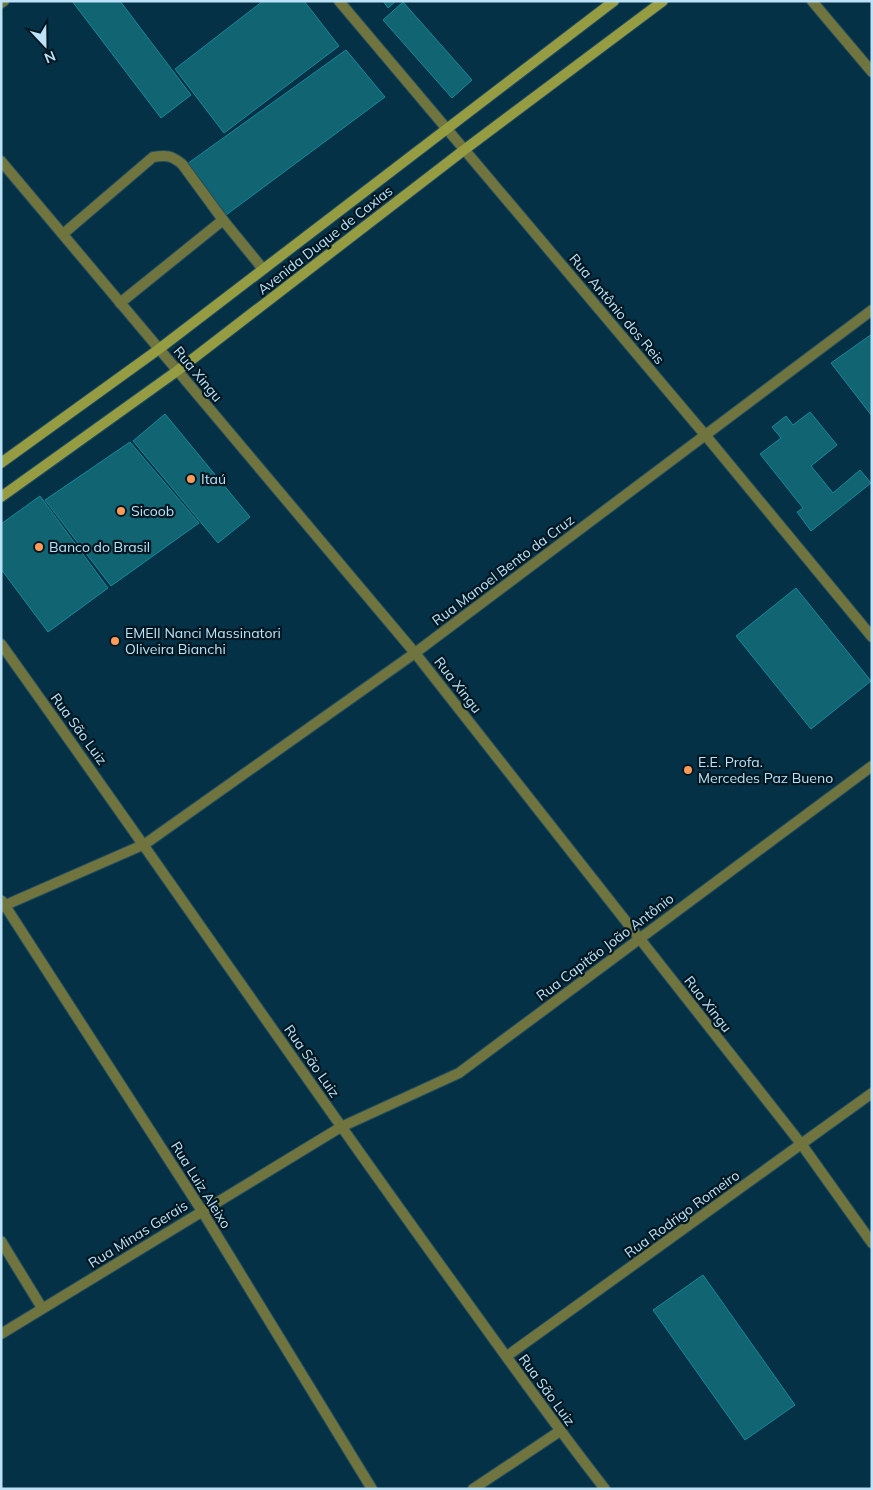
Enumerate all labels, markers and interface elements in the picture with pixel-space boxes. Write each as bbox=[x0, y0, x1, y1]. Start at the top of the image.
north arrow bbox=[20, 20, 70, 70]
text: N bbox=[42, 47, 58, 67]
street label: Avenida Duque de Caxias bbox=[254, 182, 396, 298]
street label: Rua Antônio dos Reis bbox=[566, 250, 669, 368]
street label: Rua Xingu bbox=[170, 343, 226, 405]
place label: Itaú bbox=[201, 470, 226, 488]
marker: Itaú bbox=[185, 473, 197, 485]
place label: Sicoob bbox=[131, 502, 174, 520]
marker: Sicoob bbox=[115, 505, 127, 517]
street label: Rua Manoel Bento da Cruz bbox=[428, 511, 578, 629]
place label: Banco do Brasil bbox=[49, 538, 150, 556]
marker: Banco do Brasil bbox=[33, 541, 45, 553]
place label: EMEII Nanci Massinatori Oliveira Bianchi bbox=[125, 624, 281, 658]
marker: EMEII Nanci Massinatori Oliveira Bianchi bbox=[109, 635, 121, 647]
street label: Rua Xingu bbox=[430, 653, 486, 717]
street label: Rua São Luiz bbox=[47, 689, 111, 769]
place label: E.E. Profa. Mercedes Paz Bueno bbox=[698, 753, 833, 787]
marker: E.E. Profa. Mercedes Paz Bueno bbox=[682, 764, 694, 776]
street label: Rua Capitão João Antônio bbox=[533, 889, 677, 1005]
street label: Rua Xingu bbox=[680, 972, 736, 1036]
street label: Rua São Luiz bbox=[280, 1021, 344, 1101]
street label: Rua Luiz Aleixo bbox=[167, 1138, 235, 1232]
street label: Rua Rodrigo Romeiro bbox=[621, 1166, 743, 1262]
street label: Rua Minas Gerais bbox=[85, 1196, 191, 1272]
street label: Rua São Luiz bbox=[515, 1350, 579, 1430]

